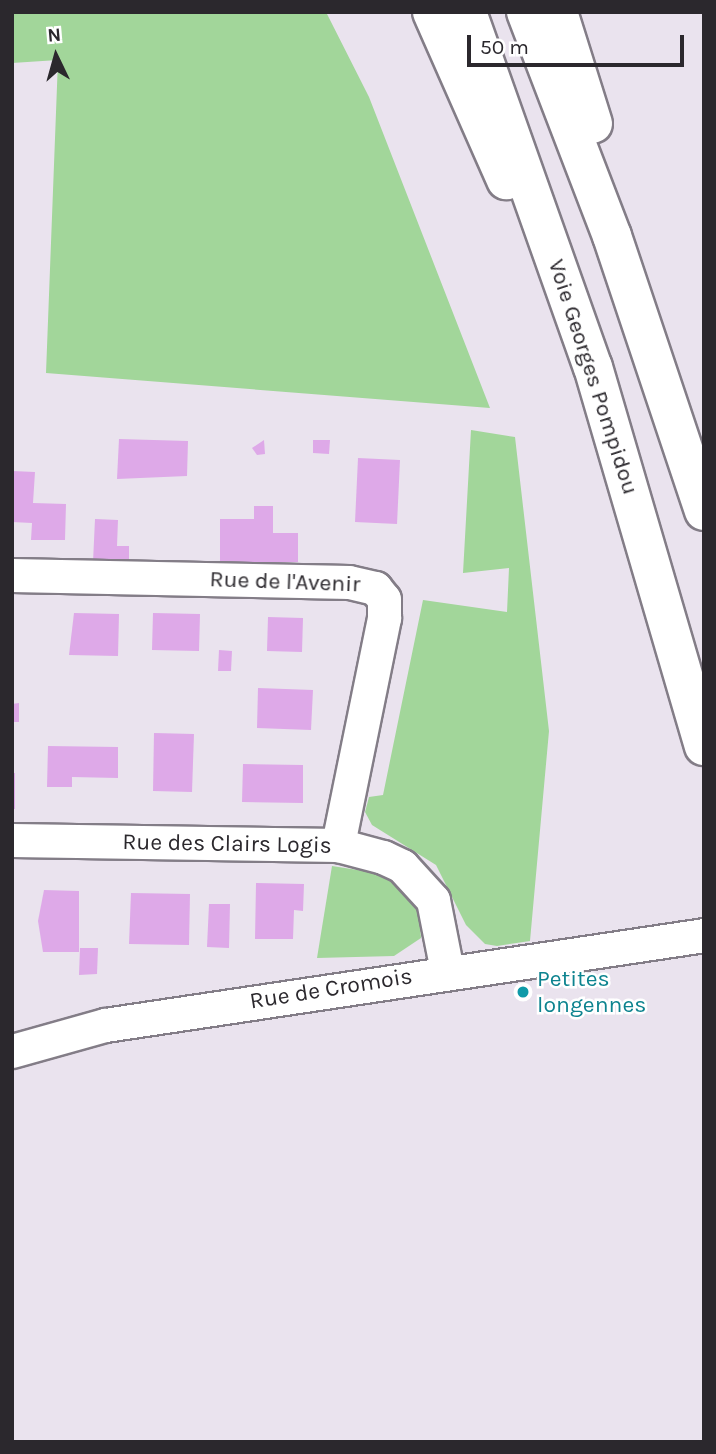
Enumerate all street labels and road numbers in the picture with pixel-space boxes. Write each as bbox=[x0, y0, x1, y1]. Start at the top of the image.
street label: Voie Georges Pompidou bbox=[542, 256, 644, 498]
street label: Rue de l'Avenir bbox=[209, 566, 361, 598]
street label: Rue des Clairs Logis bbox=[122, 828, 332, 860]
street label: Rue de Cromois bbox=[248, 963, 414, 1015]

